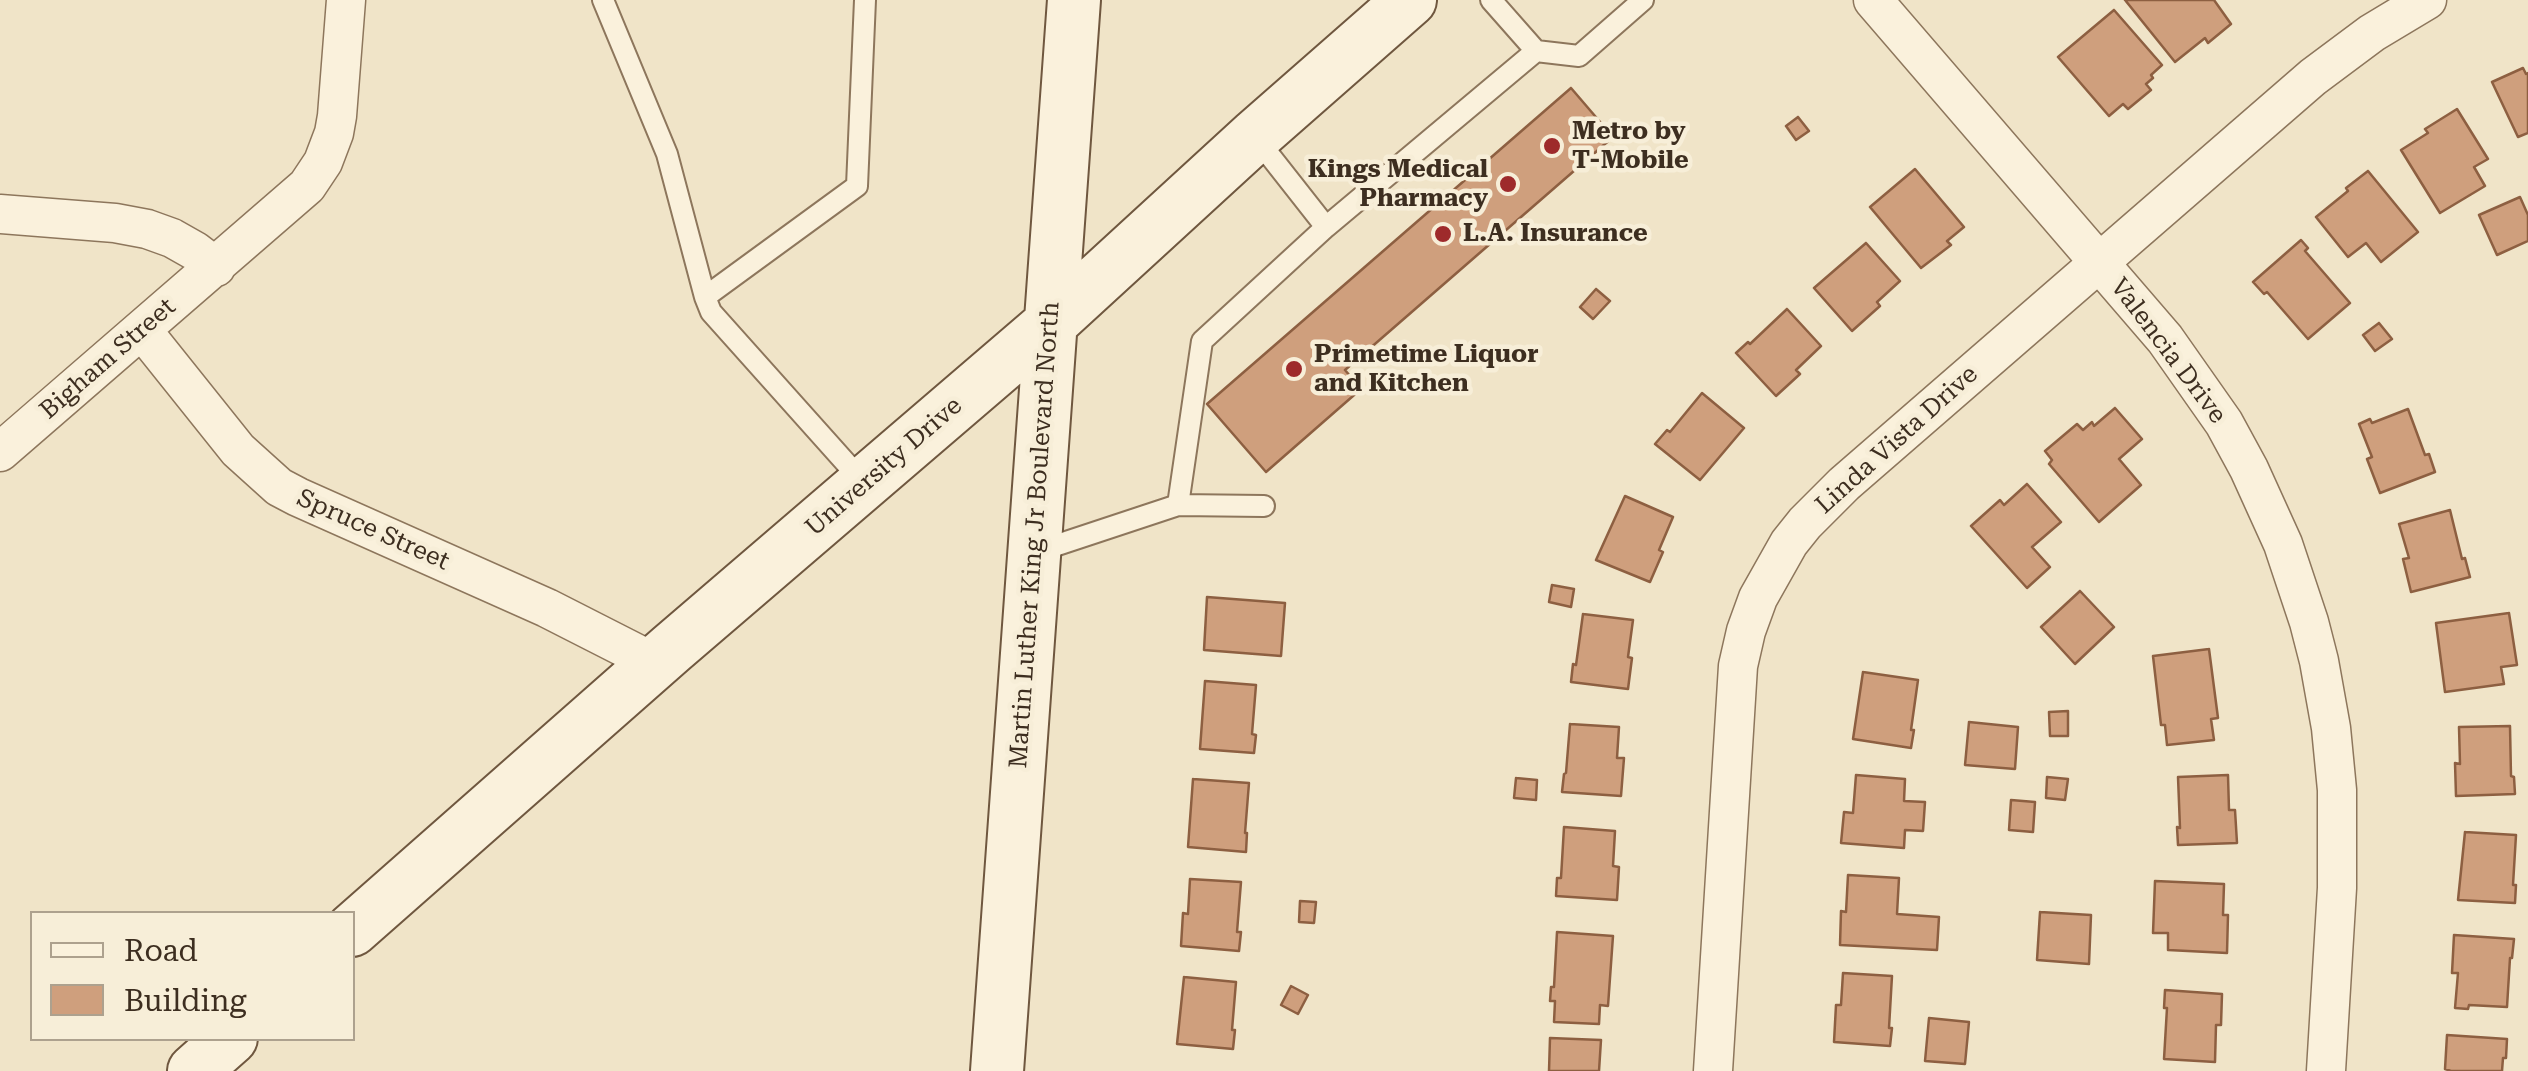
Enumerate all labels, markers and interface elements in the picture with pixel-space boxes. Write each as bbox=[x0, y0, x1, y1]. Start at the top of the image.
place label: Metro by T-Mobile bbox=[1572, 117, 1689, 176]
marker: Metro by T-Mobile bbox=[1541, 135, 1563, 157]
place label: Kings Medical Pharmacy bbox=[1308, 155, 1488, 214]
marker: Kings Medical Pharmacy bbox=[1497, 173, 1519, 195]
place label: L.A. Insurance bbox=[1463, 219, 1648, 249]
marker: L.A. Insurance bbox=[1432, 223, 1454, 245]
street label: Valencia Drive bbox=[2104, 272, 2232, 430]
street label: Bigham Street bbox=[34, 292, 182, 426]
street label: Martin Luther King Jr Boulevard North bbox=[1004, 301, 1066, 769]
place label: Primetime Liquor and Kitchen bbox=[1314, 340, 1539, 399]
marker: Primetime Liquor and Kitchen bbox=[1283, 358, 1305, 380]
street label: Linda Vista Drive bbox=[1810, 360, 1984, 520]
street label: University Drive bbox=[800, 391, 968, 543]
street label: Spruce Street bbox=[292, 483, 454, 577]
legend bbox=[30, 911, 355, 1041]
text: Road bbox=[124, 933, 198, 968]
text: Building bbox=[124, 983, 247, 1018]

